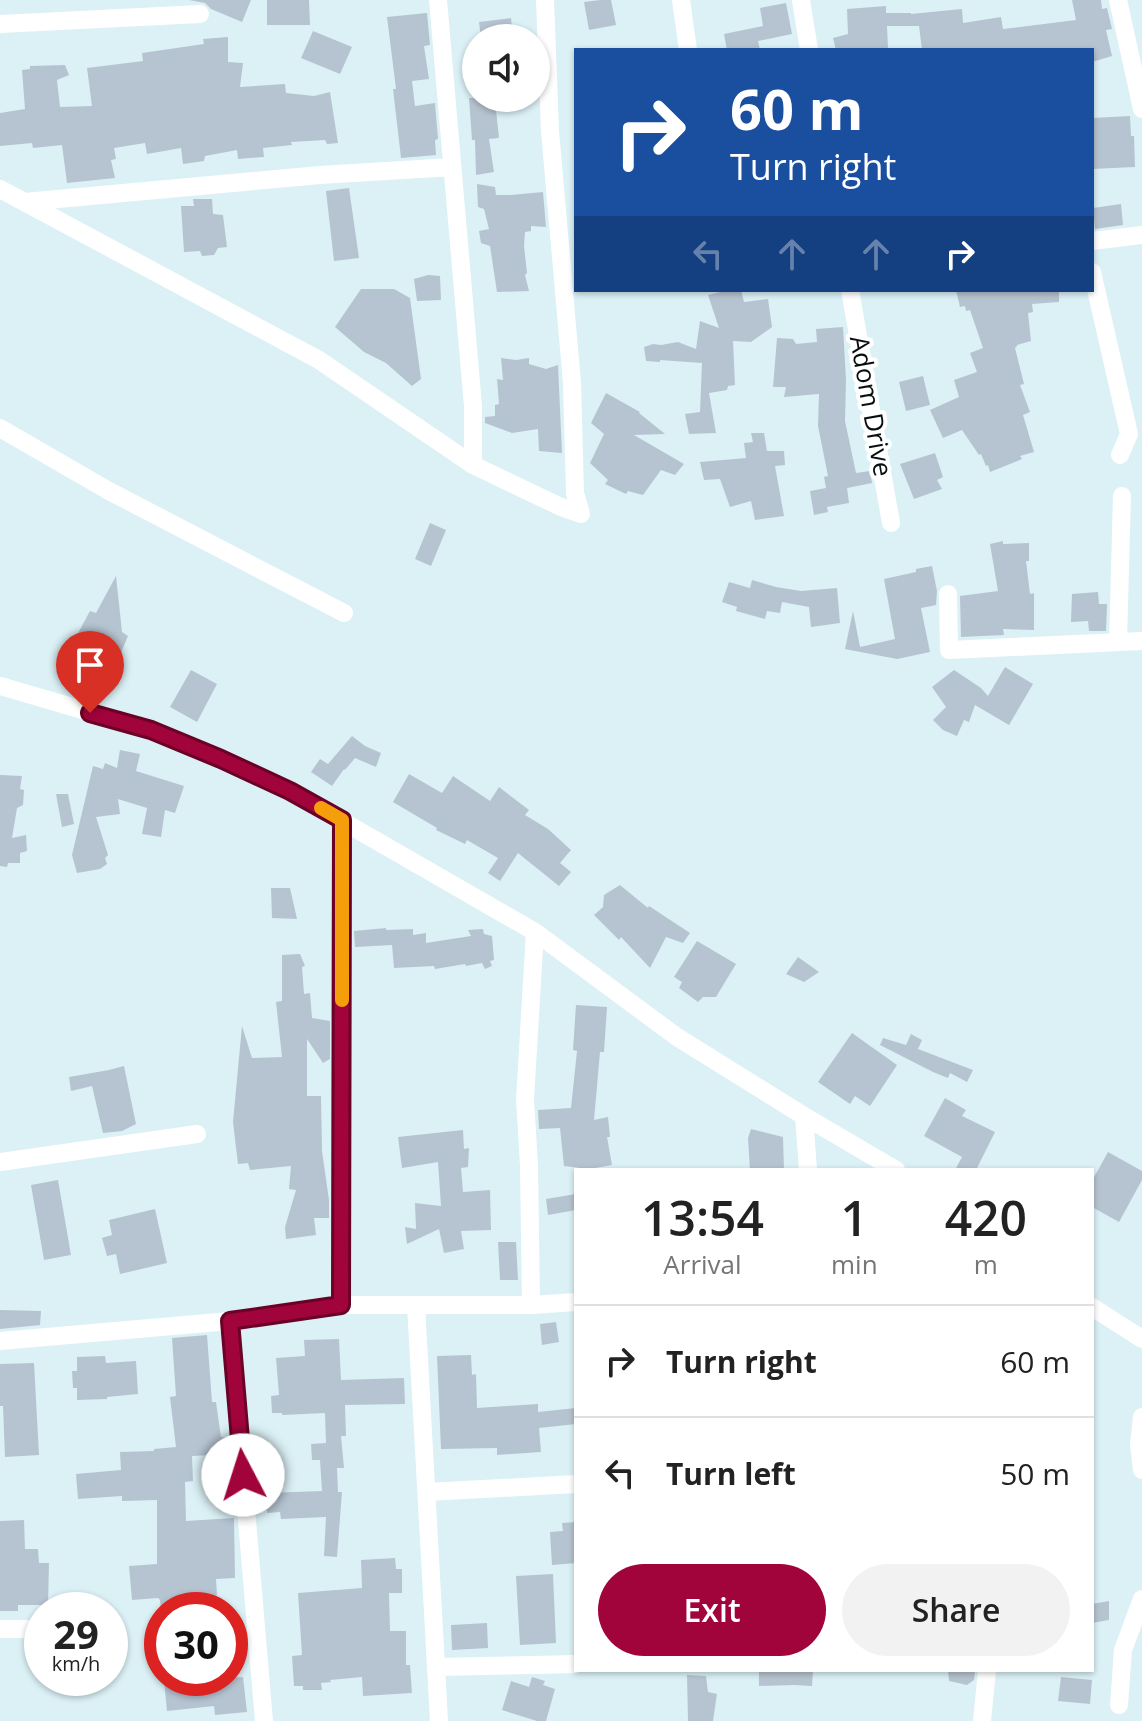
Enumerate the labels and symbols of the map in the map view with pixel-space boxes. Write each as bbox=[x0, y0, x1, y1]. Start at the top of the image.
street label: Adom Drive bbox=[842, 333, 902, 479]
pin bbox=[56, 631, 124, 713]
position arrow bbox=[201, 1433, 285, 1517]
speed limit sign: 30 bbox=[144, 1592, 248, 1696]

